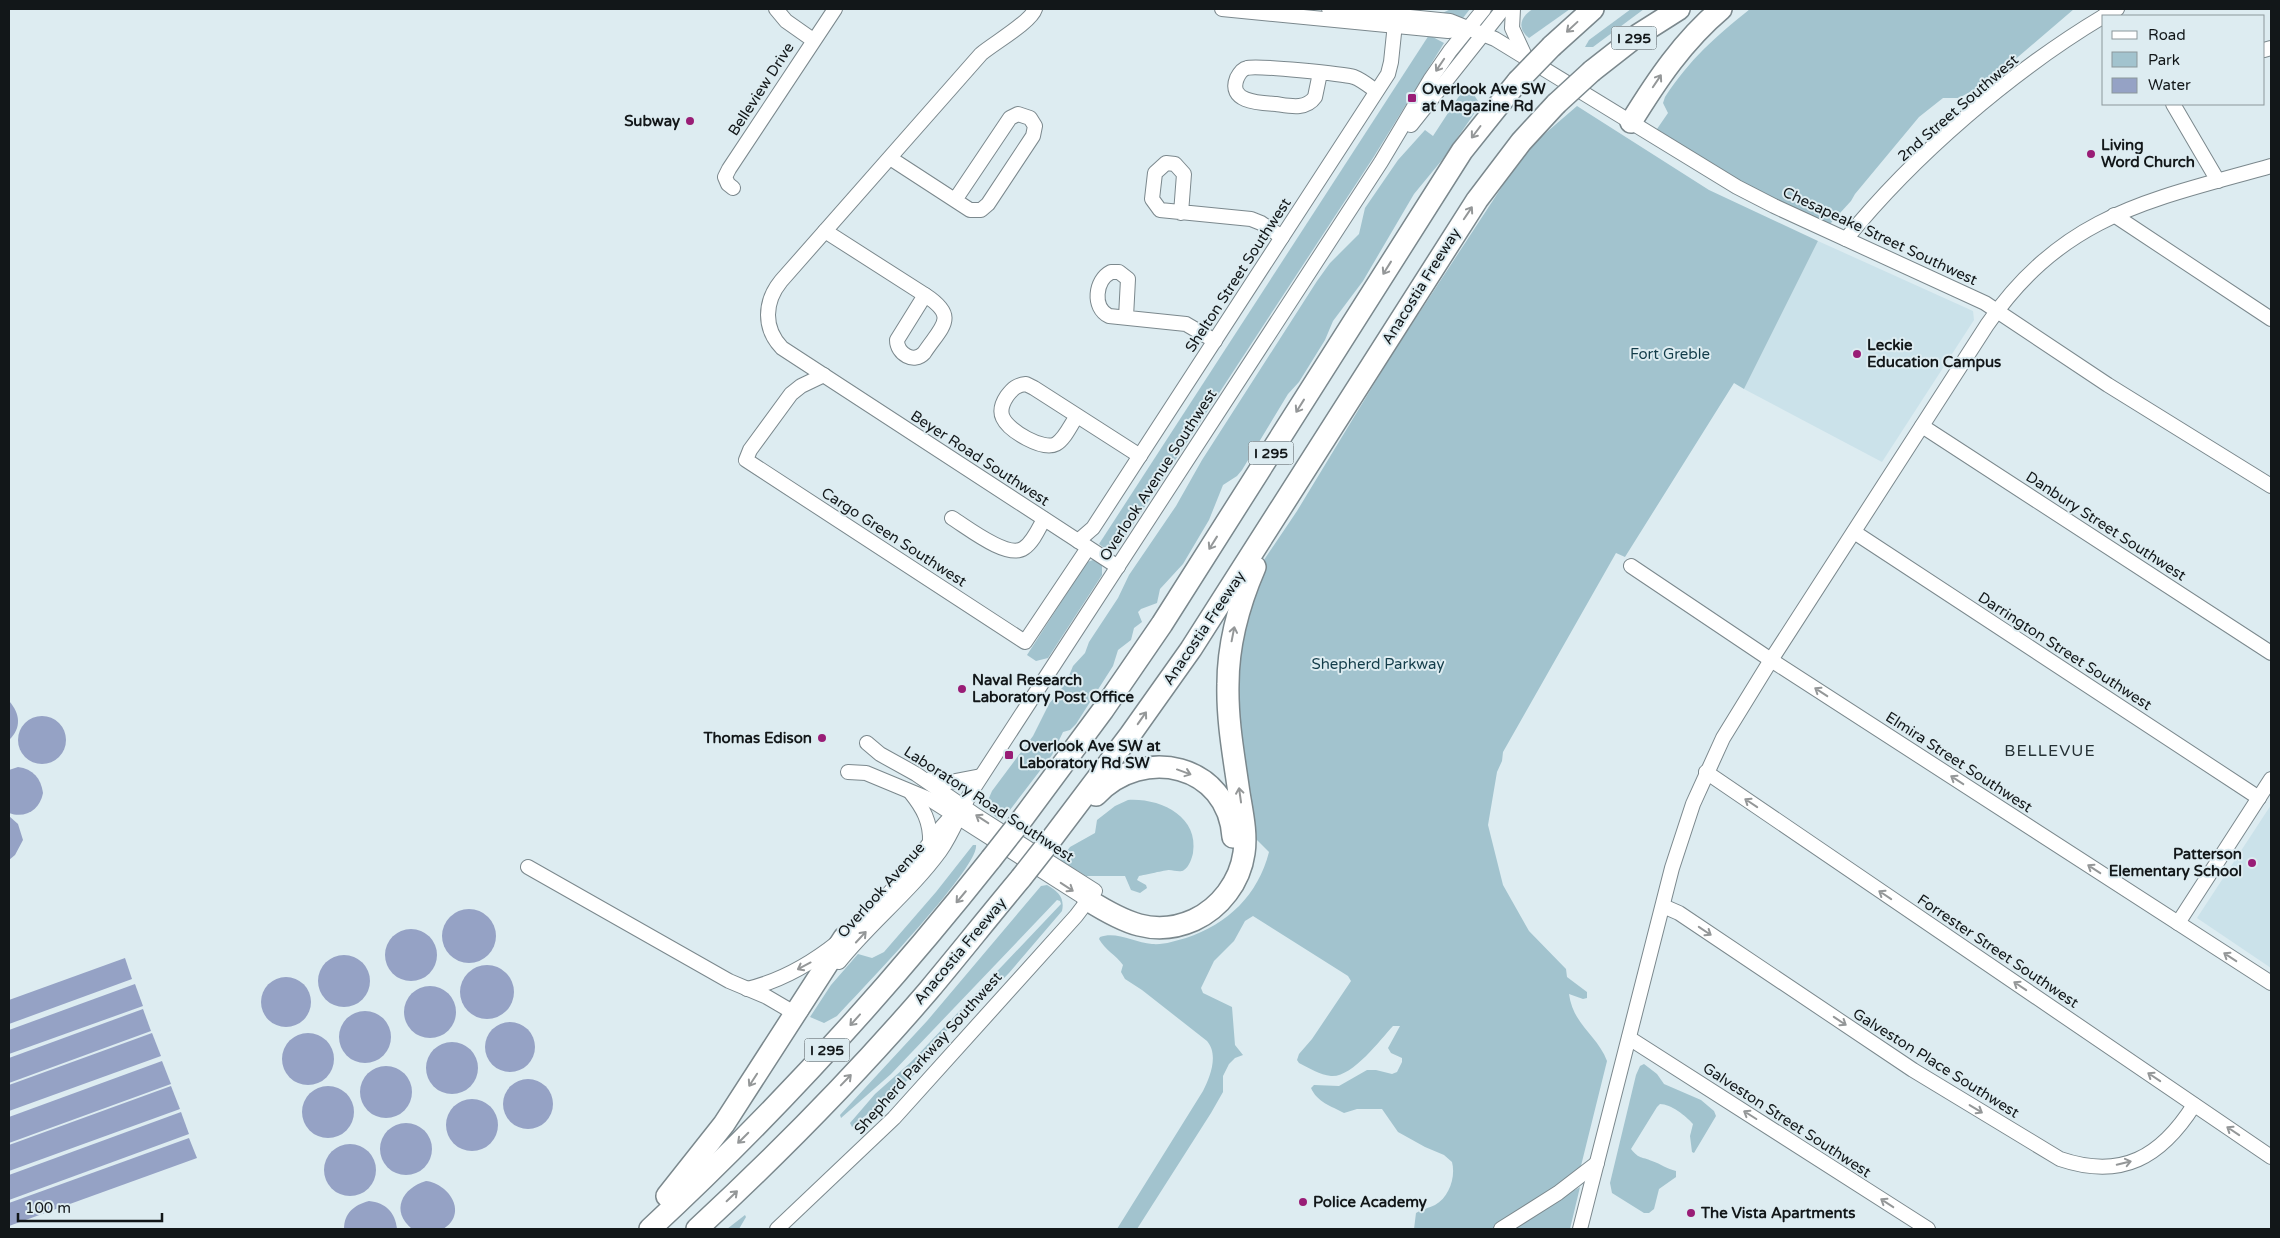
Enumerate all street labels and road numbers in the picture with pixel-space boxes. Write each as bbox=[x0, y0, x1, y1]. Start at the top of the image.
road number: I 295 bbox=[1612, 26, 1656, 49]
street label: Belleview Drive bbox=[724, 39, 798, 139]
street label: 2nd Street Southwest bbox=[1894, 51, 2022, 165]
street label: Chesapeake Street Southwest bbox=[1780, 183, 1980, 289]
street label: Shelton Street Southwest bbox=[1181, 194, 1295, 356]
street label: Anacostia Freeway bbox=[1378, 224, 1464, 348]
street label: Overlook Avenue Southwest bbox=[1096, 385, 1220, 564]
street label: Beyer Road Southwest bbox=[907, 406, 1053, 510]
road number: I 295 bbox=[1248, 442, 1294, 464]
street label: Danbury Street Southwest bbox=[2023, 467, 2190, 585]
street label: Cargo Green Southwest bbox=[818, 483, 970, 591]
street label: Anacostia Freeway bbox=[1159, 567, 1249, 689]
street label: Darrington Street Southwest bbox=[1975, 588, 2155, 714]
street label: Elmira Street Southwest bbox=[1882, 708, 2036, 816]
street label: Laboratory Road Southwest bbox=[901, 742, 1078, 866]
street label: Overlook Avenue bbox=[833, 839, 929, 941]
street label: Forrester Street Southwest bbox=[1914, 890, 2082, 1012]
street label: Anacostia Freeway bbox=[910, 894, 1010, 1008]
street label: Shepherd Parkway Southwest bbox=[850, 968, 1006, 1138]
street label: Galveston Place Southwest bbox=[1850, 1004, 2023, 1122]
road number: I 295 bbox=[804, 1038, 850, 1062]
street label: Galveston Street Southwest bbox=[1700, 1059, 1875, 1181]

